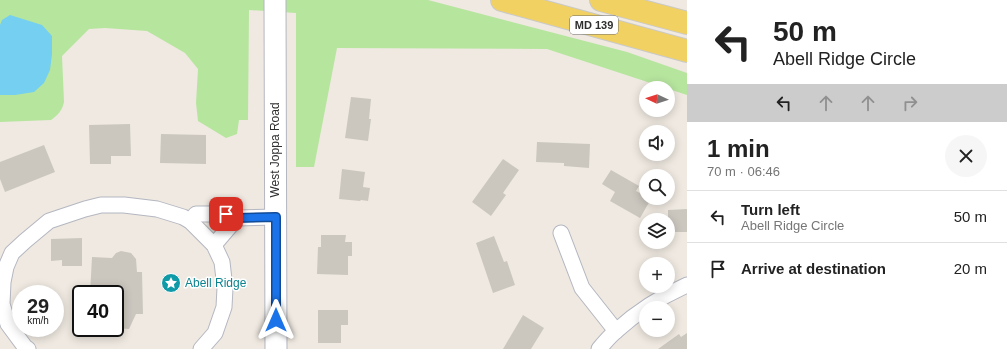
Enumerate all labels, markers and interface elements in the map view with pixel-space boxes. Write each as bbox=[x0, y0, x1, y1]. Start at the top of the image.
road number: MD 139 bbox=[570, 16, 618, 34]
icon: left bbox=[707, 16, 759, 68]
text: 50 m bbox=[773, 16, 837, 47]
text: Abell Ridge Circle bbox=[773, 49, 916, 69]
north arrow bbox=[639, 81, 675, 117]
map controls bbox=[639, 81, 675, 337]
icon: left bbox=[773, 92, 795, 114]
icon: ahead bbox=[815, 92, 837, 114]
icon: ahead bbox=[857, 92, 879, 114]
icon: right bbox=[899, 92, 921, 114]
street label: West Joppa Road bbox=[268, 102, 282, 198]
button: sound bbox=[639, 125, 675, 161]
text: 1 min bbox=[707, 135, 770, 162]
button: close bbox=[945, 135, 987, 177]
text: 70 m · 06:46 bbox=[707, 164, 780, 179]
button: search bbox=[639, 169, 675, 205]
pin bbox=[209, 197, 243, 231]
text: Turn left bbox=[741, 201, 800, 218]
icon: arrive bbox=[215, 203, 237, 225]
icon: left bbox=[707, 206, 729, 228]
text: 50 m bbox=[954, 208, 987, 225]
button: layers bbox=[639, 213, 675, 249]
text: Abell Ridge Circle bbox=[741, 218, 844, 233]
button: + bbox=[639, 257, 675, 293]
icon: arrive bbox=[707, 258, 729, 280]
text: Arrive at destination bbox=[741, 260, 886, 277]
text: 20 m bbox=[954, 260, 987, 277]
place icon: Abell Ridge bbox=[160, 272, 182, 294]
place label: Abell Ridge bbox=[185, 276, 247, 290]
speed limit sign: 40 bbox=[72, 285, 124, 337]
text: 29 bbox=[27, 295, 49, 317]
position arrow bbox=[255, 299, 297, 341]
button: − bbox=[639, 301, 675, 337]
text: km/h bbox=[27, 315, 49, 326]

